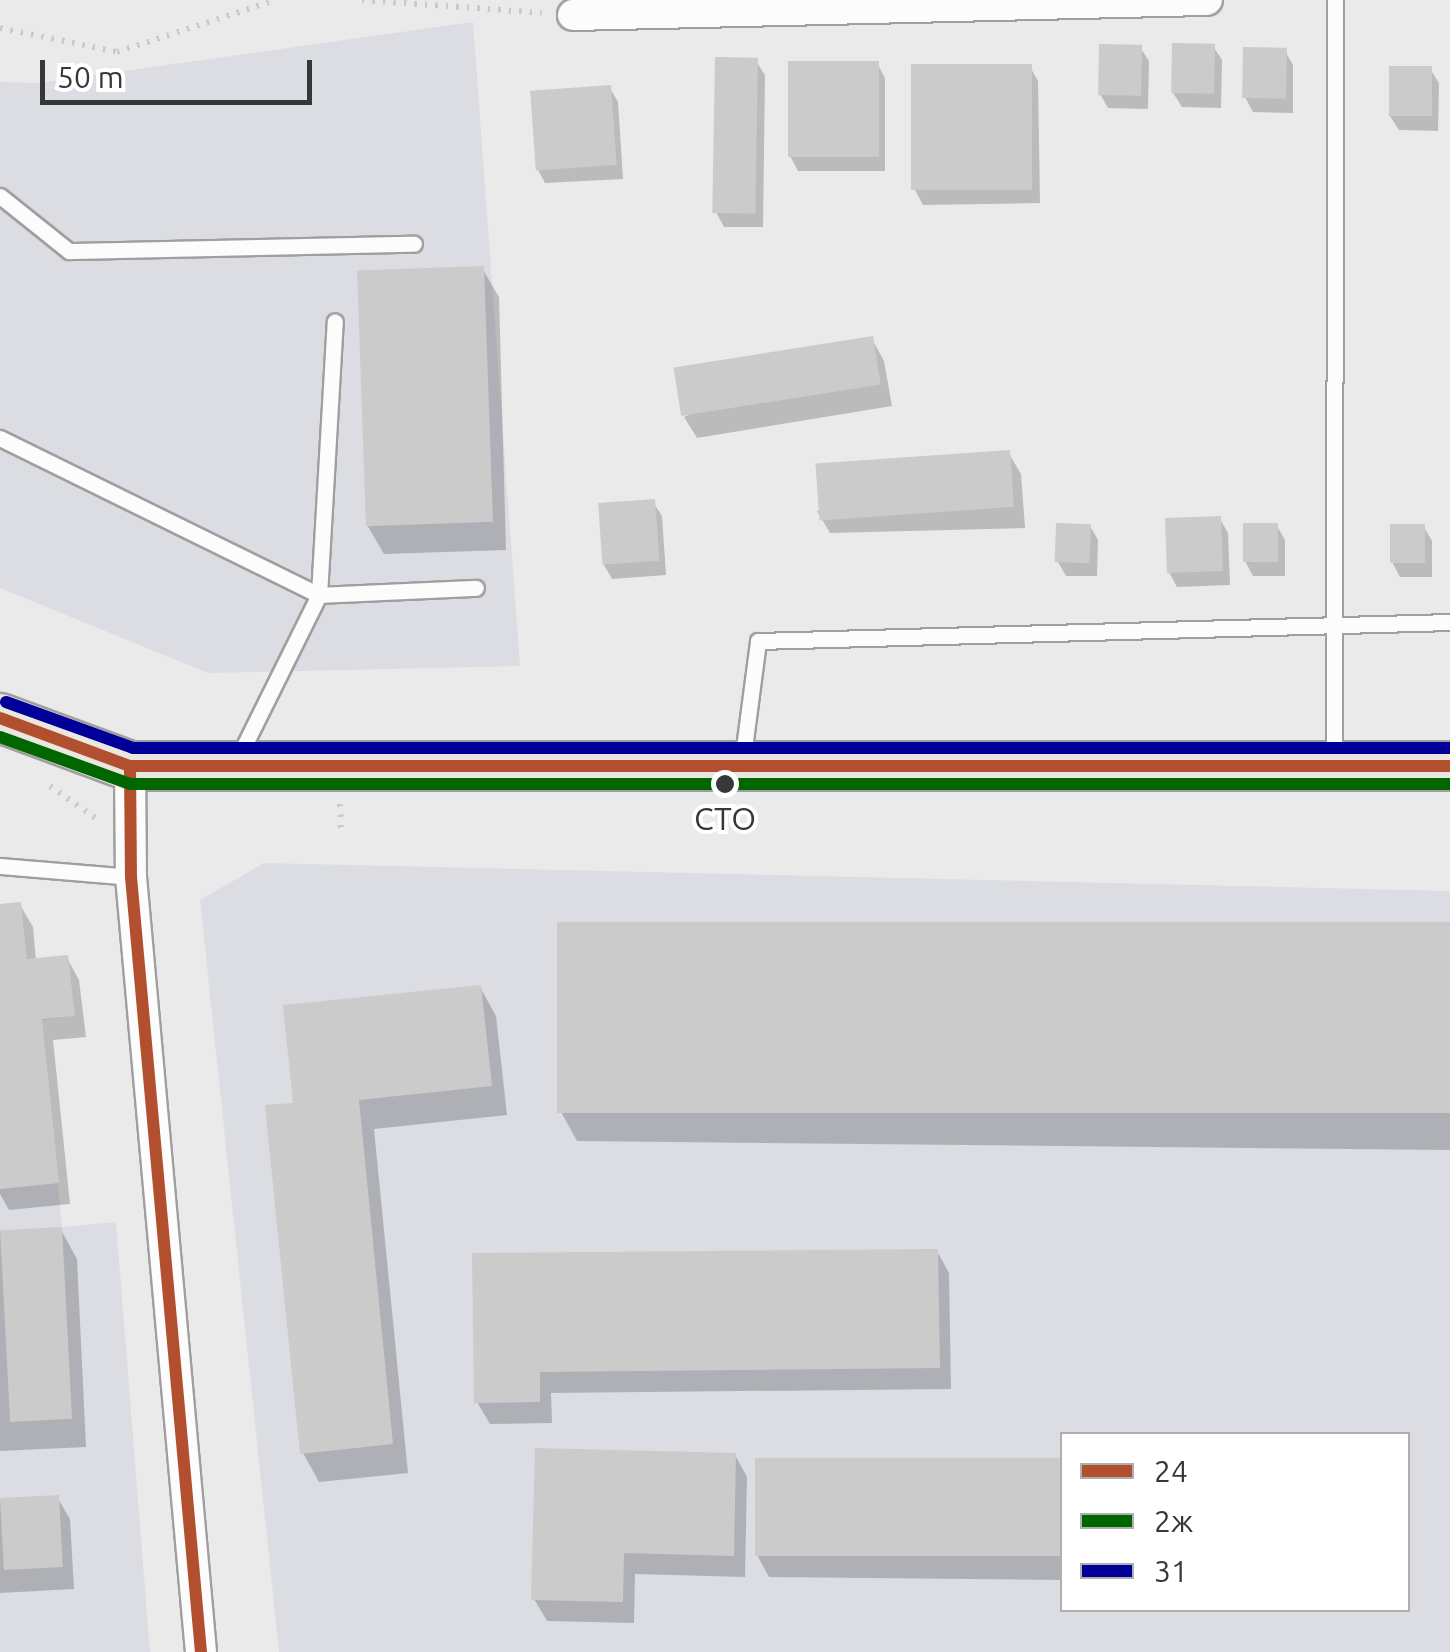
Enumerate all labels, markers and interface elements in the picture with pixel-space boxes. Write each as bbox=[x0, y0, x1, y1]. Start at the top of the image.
scale bar bbox=[45, 40, 318, 102]
text: 50 m bbox=[57, 60, 124, 94]
marker: СТО bbox=[715, 774, 735, 794]
place label: СТО bbox=[694, 799, 756, 837]
legend bbox=[1060, 1432, 1410, 1612]
text: 24 bbox=[1154, 1454, 1188, 1488]
text: 2ж bbox=[1154, 1504, 1193, 1538]
text: 31 bbox=[1154, 1554, 1188, 1588]

